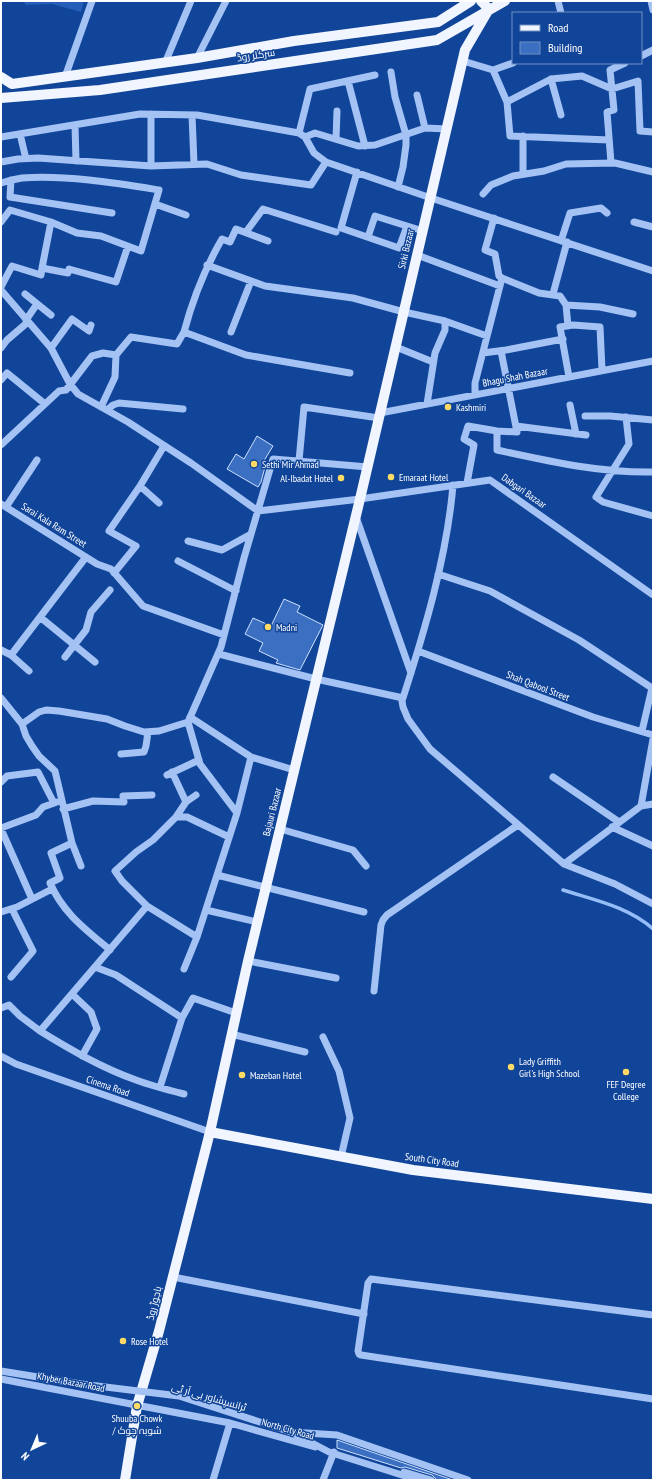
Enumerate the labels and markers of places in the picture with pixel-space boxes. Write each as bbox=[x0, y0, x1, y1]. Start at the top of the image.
place label: Kashmiri bbox=[456, 401, 486, 414]
marker: Kashmiri bbox=[443, 402, 453, 412]
place label: Sethi Mir Ahmad bbox=[262, 458, 319, 471]
marker: Sethi Mir Ahmad bbox=[249, 459, 259, 469]
place label: Emaraat Hotel bbox=[399, 471, 449, 484]
place label: Al-Ibadat Hotel bbox=[280, 472, 334, 485]
marker: Emaraat Hotel bbox=[386, 472, 396, 482]
marker: Al-Ibadat Hotel bbox=[336, 473, 346, 483]
place label: Madni bbox=[276, 621, 297, 634]
marker: Madni bbox=[263, 622, 273, 632]
place label: Lady Griffith Girl's High School bbox=[519, 1055, 580, 1080]
marker: Lady Griffith Girl's High School bbox=[506, 1062, 516, 1072]
marker: FEF Degree College bbox=[621, 1067, 631, 1077]
place label: Mazeban Hotel bbox=[250, 1069, 302, 1082]
marker: Mazeban Hotel bbox=[237, 1070, 247, 1080]
place label: FEF Degree College bbox=[606, 1078, 646, 1103]
place label: Rose Hotel bbox=[131, 1335, 169, 1348]
marker: Rose Hotel bbox=[118, 1336, 128, 1346]
marker: Shuuba Chowk / شوبہ چوک bbox=[132, 1401, 142, 1411]
place label: Shuuba Chowk / شوبہ چوک bbox=[112, 1412, 163, 1437]

